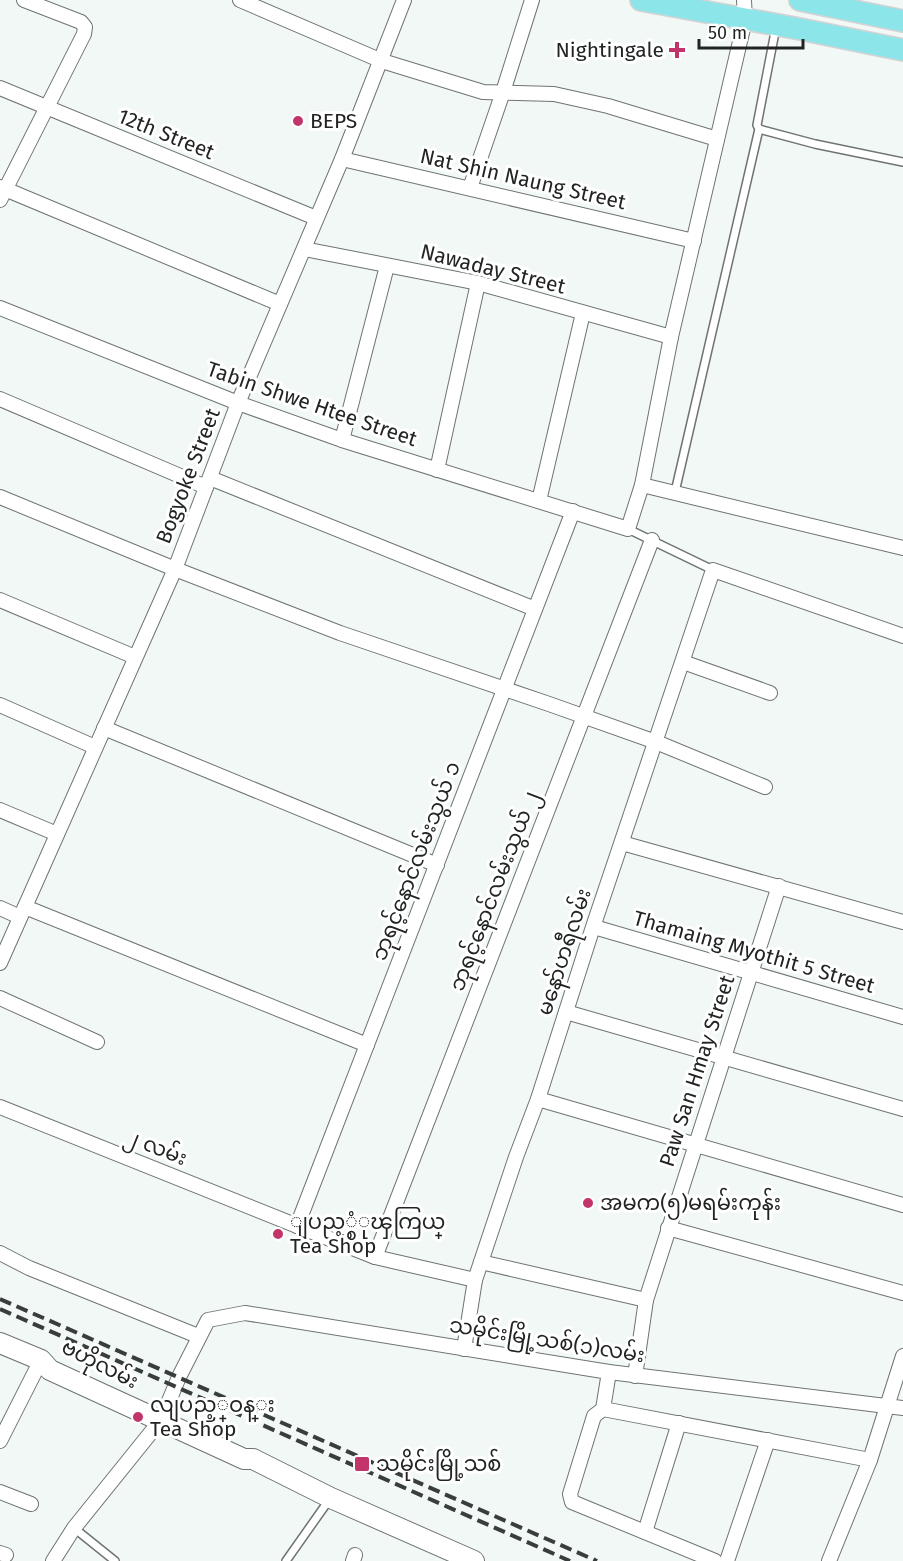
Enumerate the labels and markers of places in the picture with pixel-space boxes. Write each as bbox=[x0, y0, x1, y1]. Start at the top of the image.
place label: Nightingale bbox=[555, 37, 664, 63]
marker: Nightingale bbox=[668, 41, 686, 59]
place label: BEPS bbox=[310, 108, 357, 134]
marker: BEPS bbox=[291, 114, 305, 128]
place label: အမက(၅)မရမ်းကုန်း bbox=[600, 1187, 781, 1220]
marker: အမက(၅)မရမ်းကုန်း bbox=[581, 1196, 595, 1210]
place label: ျပည့္စံုၾကြယ္ Tea Shop bbox=[290, 1207, 445, 1259]
marker: ျပည့္စံုၾကြယ္ Tea Shop bbox=[271, 1227, 285, 1241]
place label: လျပည့္ဝန္း Tea Shop bbox=[150, 1392, 275, 1442]
marker: လျပည့္ဝန္း Tea Shop bbox=[131, 1410, 145, 1424]
place label: သမိုင်းမြို့သစ် bbox=[376, 1448, 501, 1481]
marker: သမိုင်းမြို့သစ် bbox=[353, 1455, 371, 1473]

